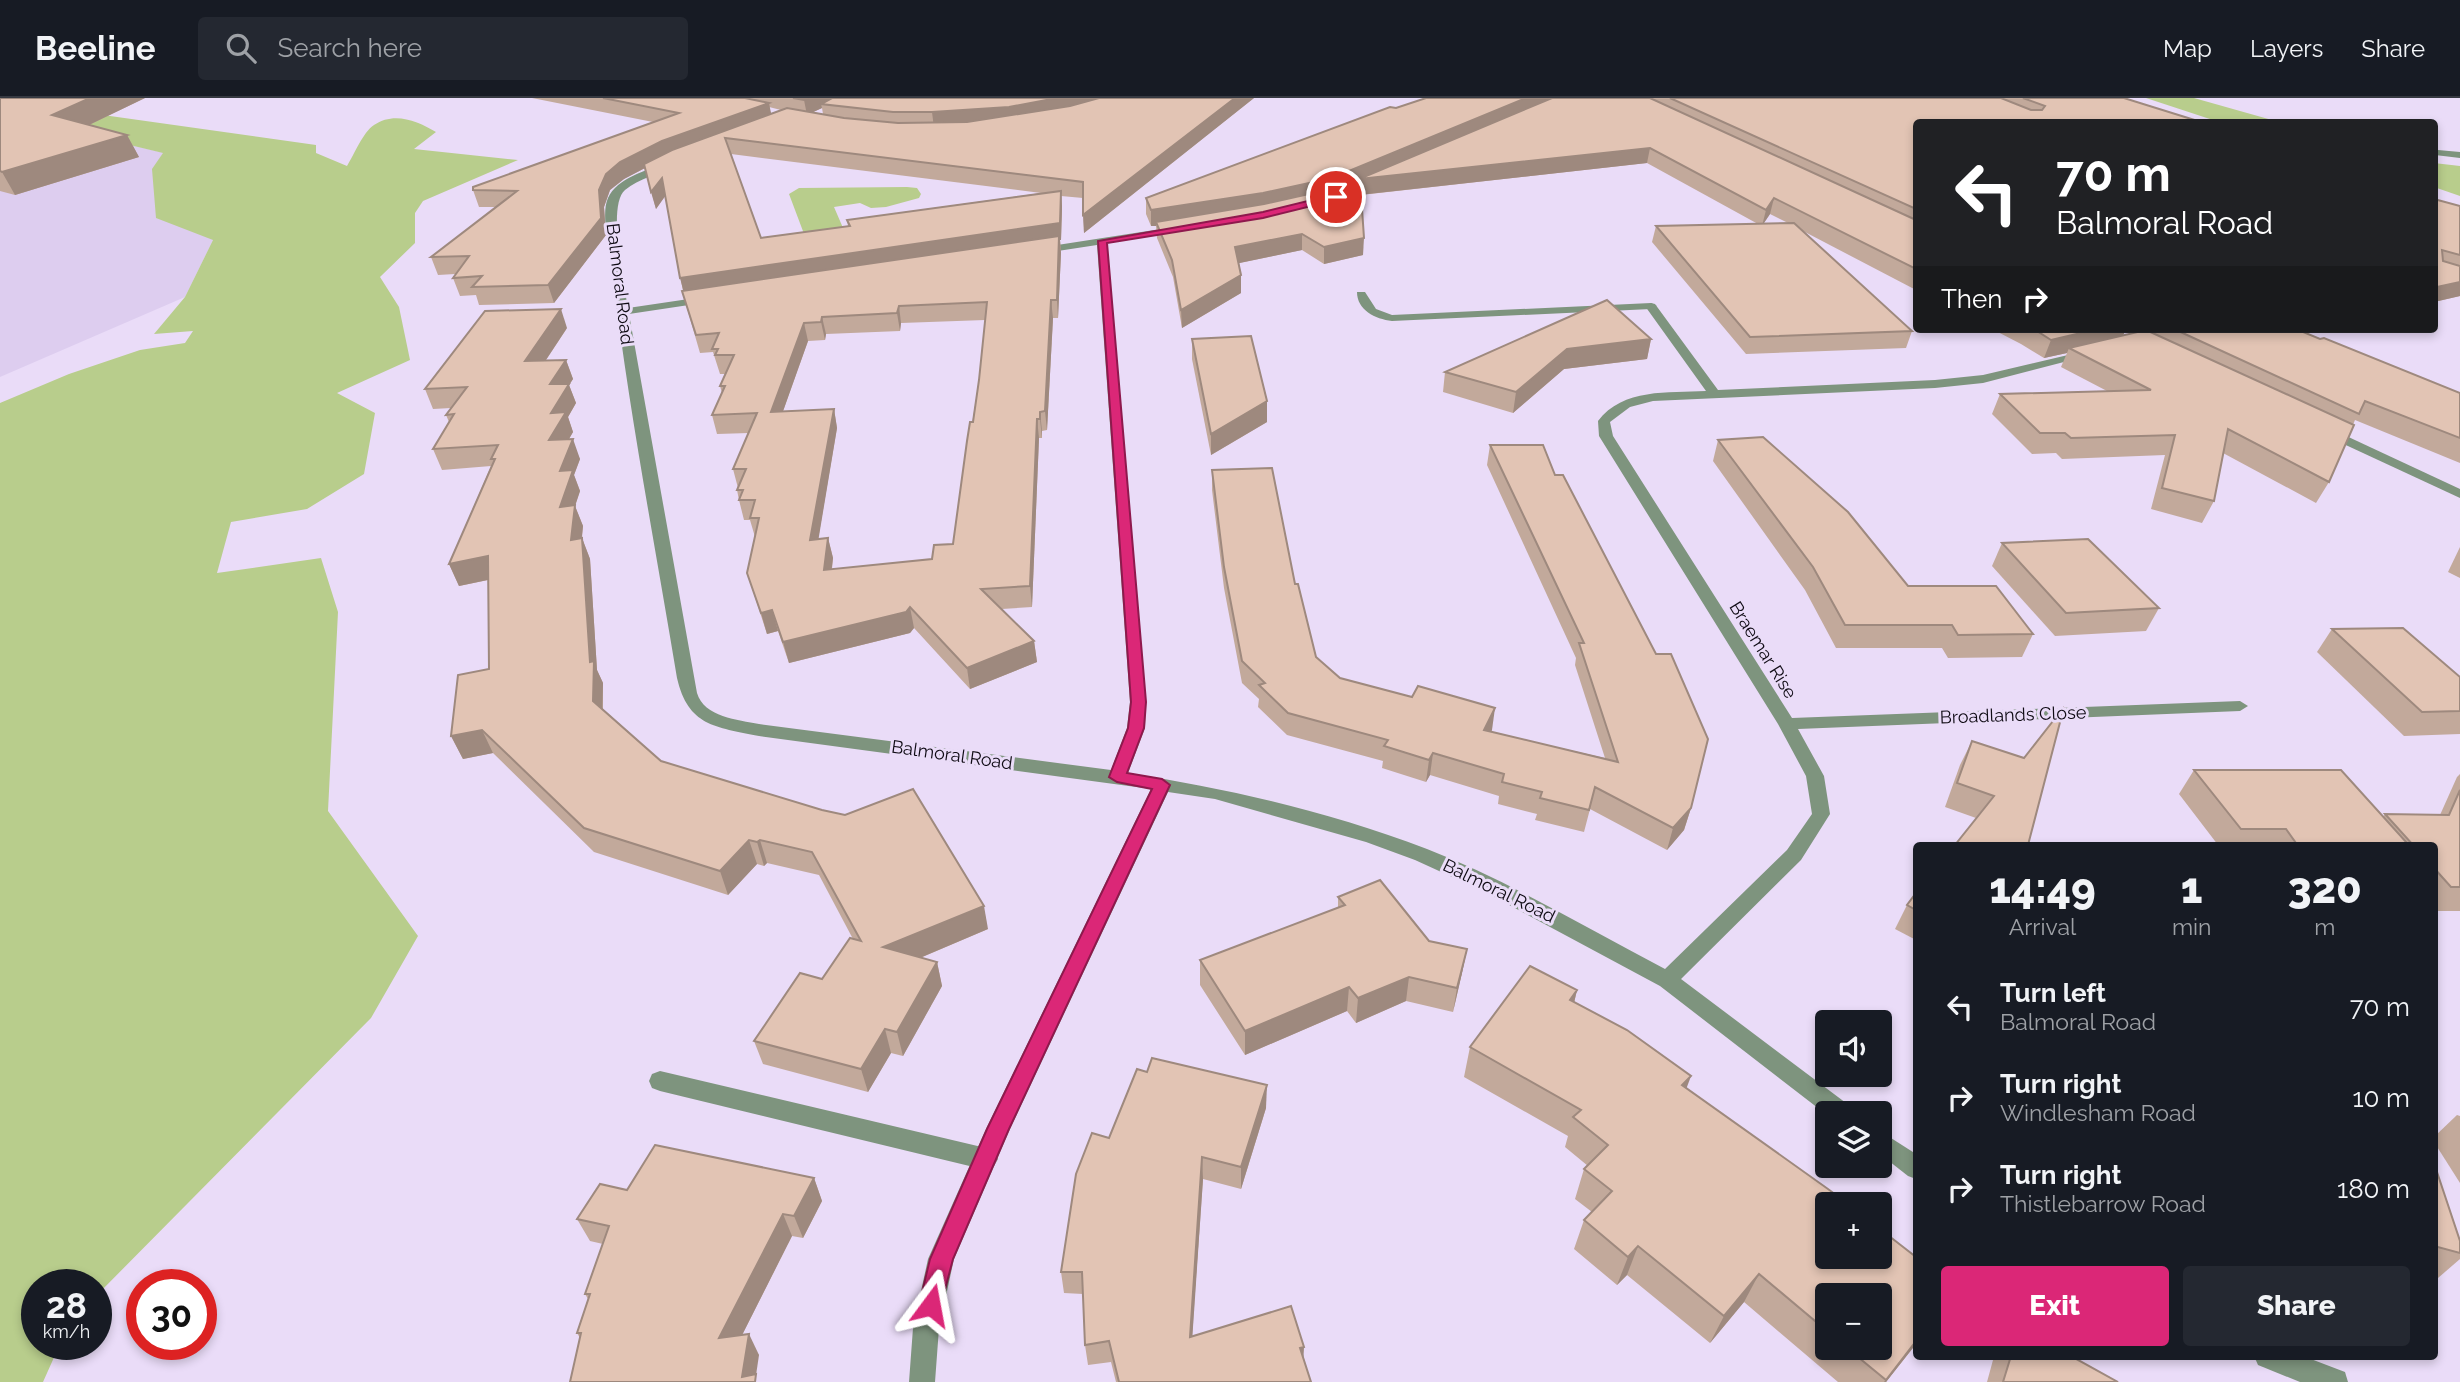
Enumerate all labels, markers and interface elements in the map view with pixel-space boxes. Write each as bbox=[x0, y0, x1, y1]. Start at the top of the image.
search box bbox=[198, 17, 688, 80]
text: Beeline bbox=[35, 29, 156, 68]
icon: search bbox=[222, 29, 260, 67]
text: Search here bbox=[278, 33, 422, 63]
text: Map bbox=[2163, 34, 2212, 63]
text: Layers bbox=[2250, 34, 2323, 63]
text: Share bbox=[2361, 34, 2425, 63]
text: 70 m bbox=[2056, 145, 2171, 202]
icon: left bbox=[1941, 147, 2032, 238]
pin bbox=[1306, 167, 1366, 227]
icon: arrive bbox=[1317, 178, 1355, 216]
text: Balmoral Road bbox=[2056, 204, 2273, 241]
street label: Balmoral Road bbox=[603, 222, 638, 346]
icon: right bbox=[2016, 280, 2054, 318]
text: Then bbox=[1941, 284, 2002, 314]
street label: Braemar Rise bbox=[1725, 597, 1802, 702]
street label: Broadlands Close bbox=[1939, 701, 2087, 728]
street label: Balmoral Road bbox=[890, 736, 1014, 773]
street label: Balmoral Road bbox=[1440, 854, 1559, 927]
text: 14:49 bbox=[1989, 864, 2096, 913]
text: 1 bbox=[2181, 864, 2203, 913]
text: 320 bbox=[2288, 864, 2362, 913]
text: Arrival bbox=[2009, 913, 2076, 940]
text: min bbox=[2172, 913, 2212, 940]
text: m bbox=[2314, 913, 2335, 940]
text: Turn left bbox=[2000, 978, 2106, 1008]
icon: left bbox=[1941, 988, 1979, 1026]
text: 70 m bbox=[2350, 992, 2410, 1022]
text: Balmoral Road bbox=[2000, 1008, 2156, 1035]
map controls bbox=[1815, 1010, 1892, 1360]
button: sound bbox=[1815, 1010, 1892, 1087]
text: Turn right bbox=[2000, 1069, 2121, 1099]
icon: right bbox=[1941, 1079, 1979, 1117]
text: 10 m bbox=[2352, 1083, 2410, 1113]
text: Windlesham Road bbox=[2000, 1099, 2196, 1126]
button: layers bbox=[1815, 1101, 1892, 1178]
text: Turn right bbox=[2000, 1160, 2121, 1190]
icon: right bbox=[1941, 1170, 1979, 1208]
text: 180 m bbox=[2337, 1174, 2410, 1204]
text: Thistlebarrow Road bbox=[2000, 1190, 2206, 1217]
button: + bbox=[1815, 1192, 1892, 1269]
button: Exit bbox=[1941, 1266, 2169, 1346]
button: Share bbox=[2183, 1266, 2410, 1346]
position arrow bbox=[894, 1268, 968, 1342]
speed limit sign: 30 bbox=[126, 1269, 217, 1360]
button: − bbox=[1815, 1283, 1892, 1360]
text: 28 bbox=[46, 1285, 87, 1326]
text: km/h bbox=[43, 1321, 90, 1342]

